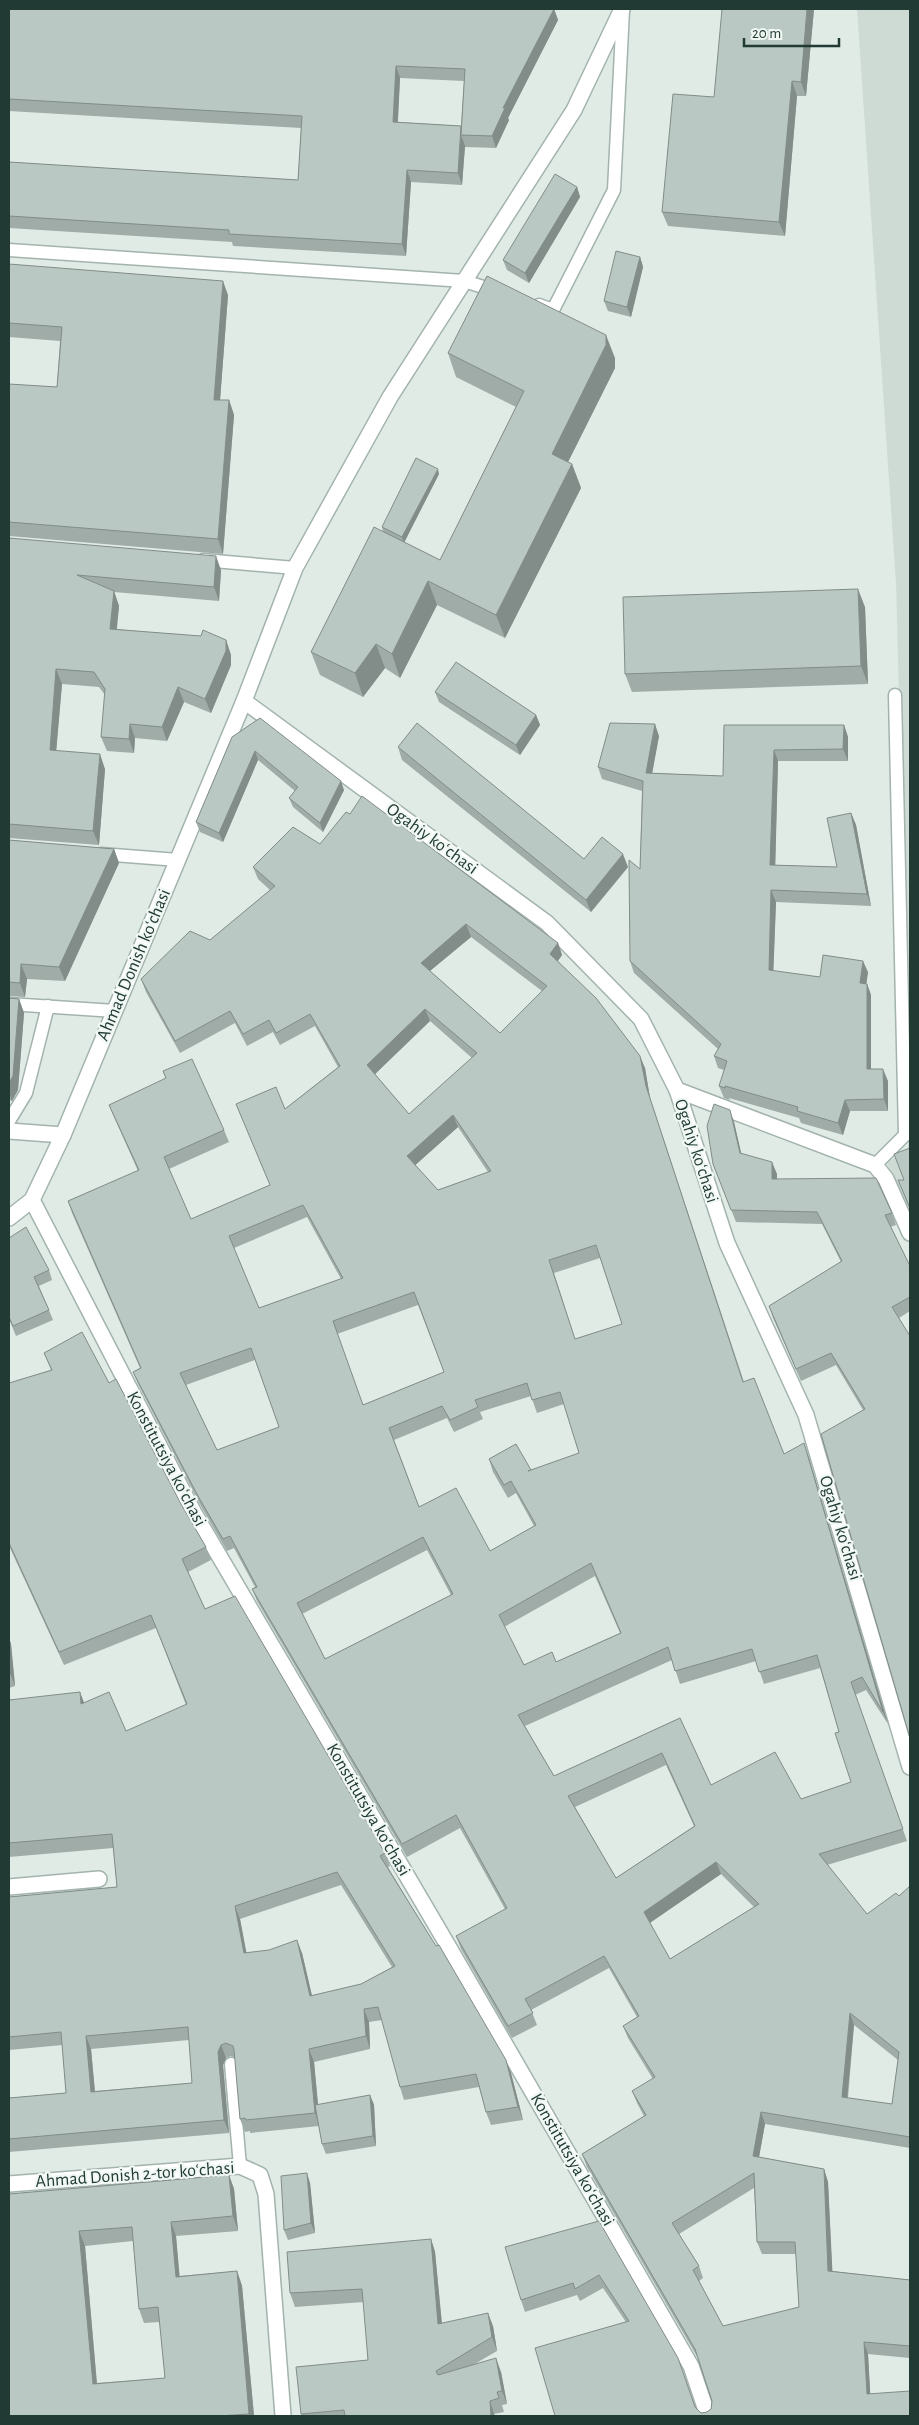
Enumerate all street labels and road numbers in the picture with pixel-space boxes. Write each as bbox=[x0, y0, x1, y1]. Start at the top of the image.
street label: Ogahiy koʻchasi bbox=[383, 800, 481, 878]
street label: Ahmad Donish koʻchasi bbox=[94, 887, 174, 1043]
street label: Ogahiy koʻchasi bbox=[671, 1097, 721, 1205]
street label: Konstitutsiya koʻchasi bbox=[123, 1389, 209, 1529]
street label: Ogahiy koʻchasi bbox=[816, 1474, 864, 1582]
street label: Konstitutsiya koʻchasi bbox=[323, 1741, 413, 1879]
street label: Konstitutsiya koʻchasi bbox=[527, 2091, 617, 2229]
street label: Ahmad Donish 2-tor koʻchasi bbox=[35, 2159, 235, 2191]

